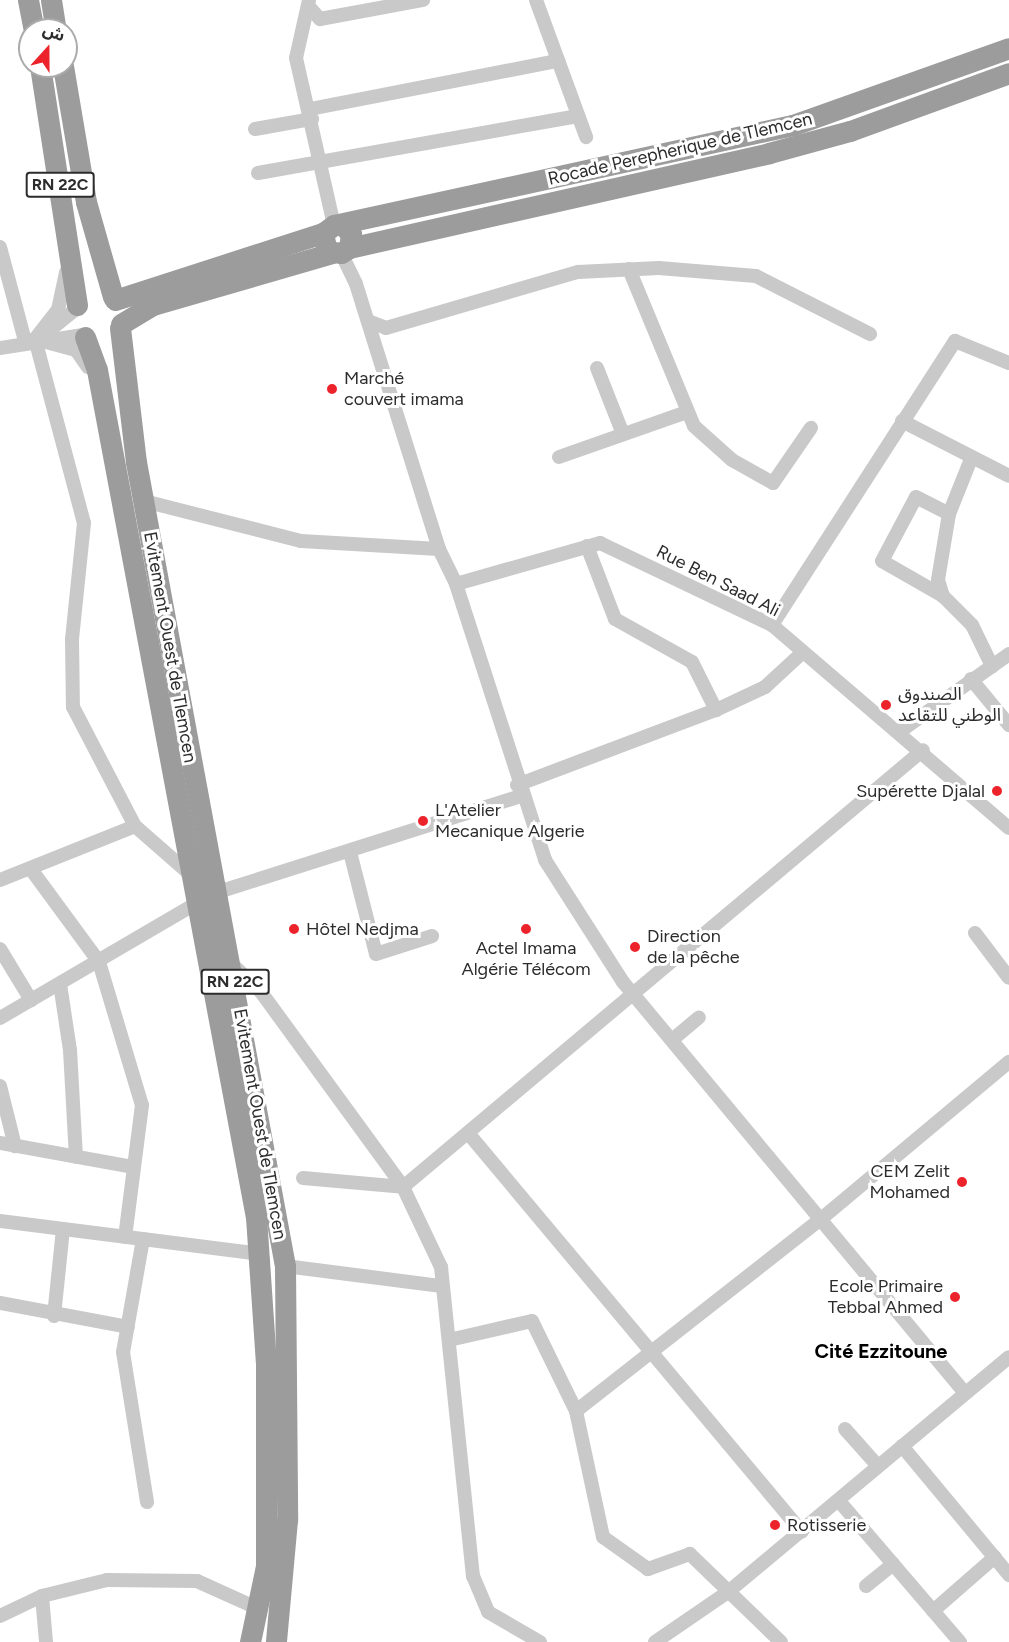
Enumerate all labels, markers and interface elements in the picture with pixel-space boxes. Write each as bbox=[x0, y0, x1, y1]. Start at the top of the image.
north arrow bbox=[18, 18, 78, 78]
text: ش bbox=[40, 20, 68, 45]
street label: Rocade Perepherique de Tlemcen bbox=[546, 108, 814, 190]
road number: RN 22C bbox=[26, 172, 94, 198]
place label: Marché couvert imama bbox=[344, 368, 464, 410]
marker: Marché couvert imama bbox=[325, 382, 339, 396]
street label: Evitement Ouest de Tlemcen bbox=[139, 530, 201, 764]
street label: Rue Ben Saad Ali bbox=[653, 541, 783, 621]
place label: الصندوق الوطني للتقاعد bbox=[898, 684, 1001, 726]
marker: الصندوق الوطني للتقاعد bbox=[879, 698, 893, 712]
place label: Supérette Djalal bbox=[856, 780, 985, 802]
marker: Supérette Djalal bbox=[990, 784, 1004, 798]
place label: L'Atelier Mecanique Algerie bbox=[435, 800, 585, 842]
marker: L'Atelier Mecanique Algerie bbox=[416, 814, 430, 828]
place label: Hôtel Nedjma bbox=[306, 918, 419, 940]
marker: Hôtel Nedjma bbox=[287, 922, 301, 936]
marker: Actel Imama Algérie Télécom bbox=[519, 922, 533, 936]
place label: Direction de la pêche bbox=[647, 926, 740, 968]
place label: Actel Imama Algérie Télécom bbox=[461, 938, 591, 980]
marker: Direction de la pêche bbox=[628, 940, 642, 954]
road number: RN 22C bbox=[200, 969, 270, 995]
street label: Evitement Ouest de Tlemcen bbox=[229, 1007, 291, 1241]
place label: CEM Zelit Mohamed bbox=[869, 1161, 950, 1204]
marker: CEM Zelit Mohamed bbox=[955, 1175, 969, 1189]
place label: Ecole Primaire Tebbal Ahmed bbox=[828, 1276, 943, 1318]
marker: Ecole Primaire Tebbal Ahmed bbox=[948, 1290, 962, 1304]
district label: Cité Ezzitoune bbox=[815, 1339, 947, 1363]
place label: Rotisserie bbox=[787, 1514, 866, 1536]
marker: Rotisserie bbox=[768, 1518, 782, 1532]

